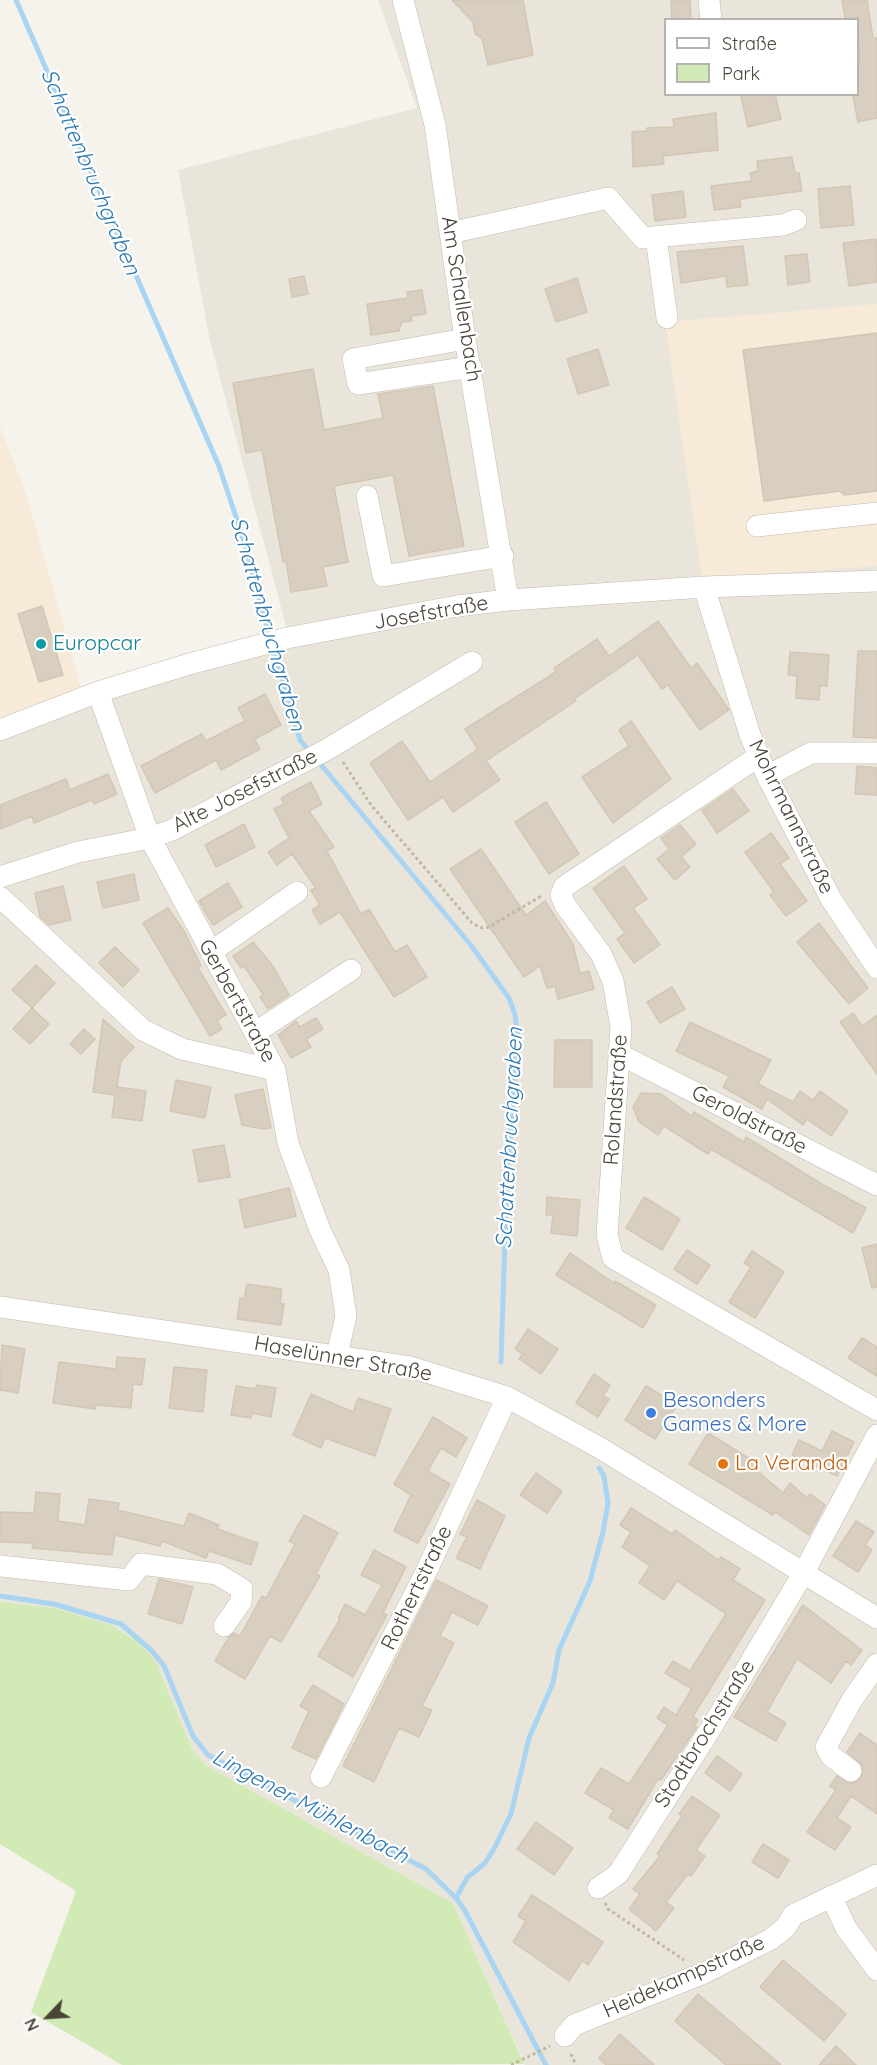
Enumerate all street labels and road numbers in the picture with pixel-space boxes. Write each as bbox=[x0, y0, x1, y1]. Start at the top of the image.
street label: Am Schallenbach bbox=[435, 214, 487, 384]
street label: Josefstraße bbox=[372, 591, 490, 635]
street label: Mohrmannstraße bbox=[743, 736, 839, 898]
street label: Alte Josefstraße bbox=[168, 744, 322, 838]
street label: Gerbertstraße bbox=[193, 935, 281, 1067]
street label: Rolandstraße bbox=[599, 1034, 633, 1166]
street label: Geroldstraße bbox=[687, 1080, 811, 1160]
street label: Haselünner Straße bbox=[252, 1331, 434, 1387]
street label: Rothertstraße bbox=[376, 1522, 458, 1654]
street label: Stodtbrochstraße bbox=[649, 1656, 761, 1812]
street label: Heidekampstraße bbox=[599, 1930, 769, 2024]

